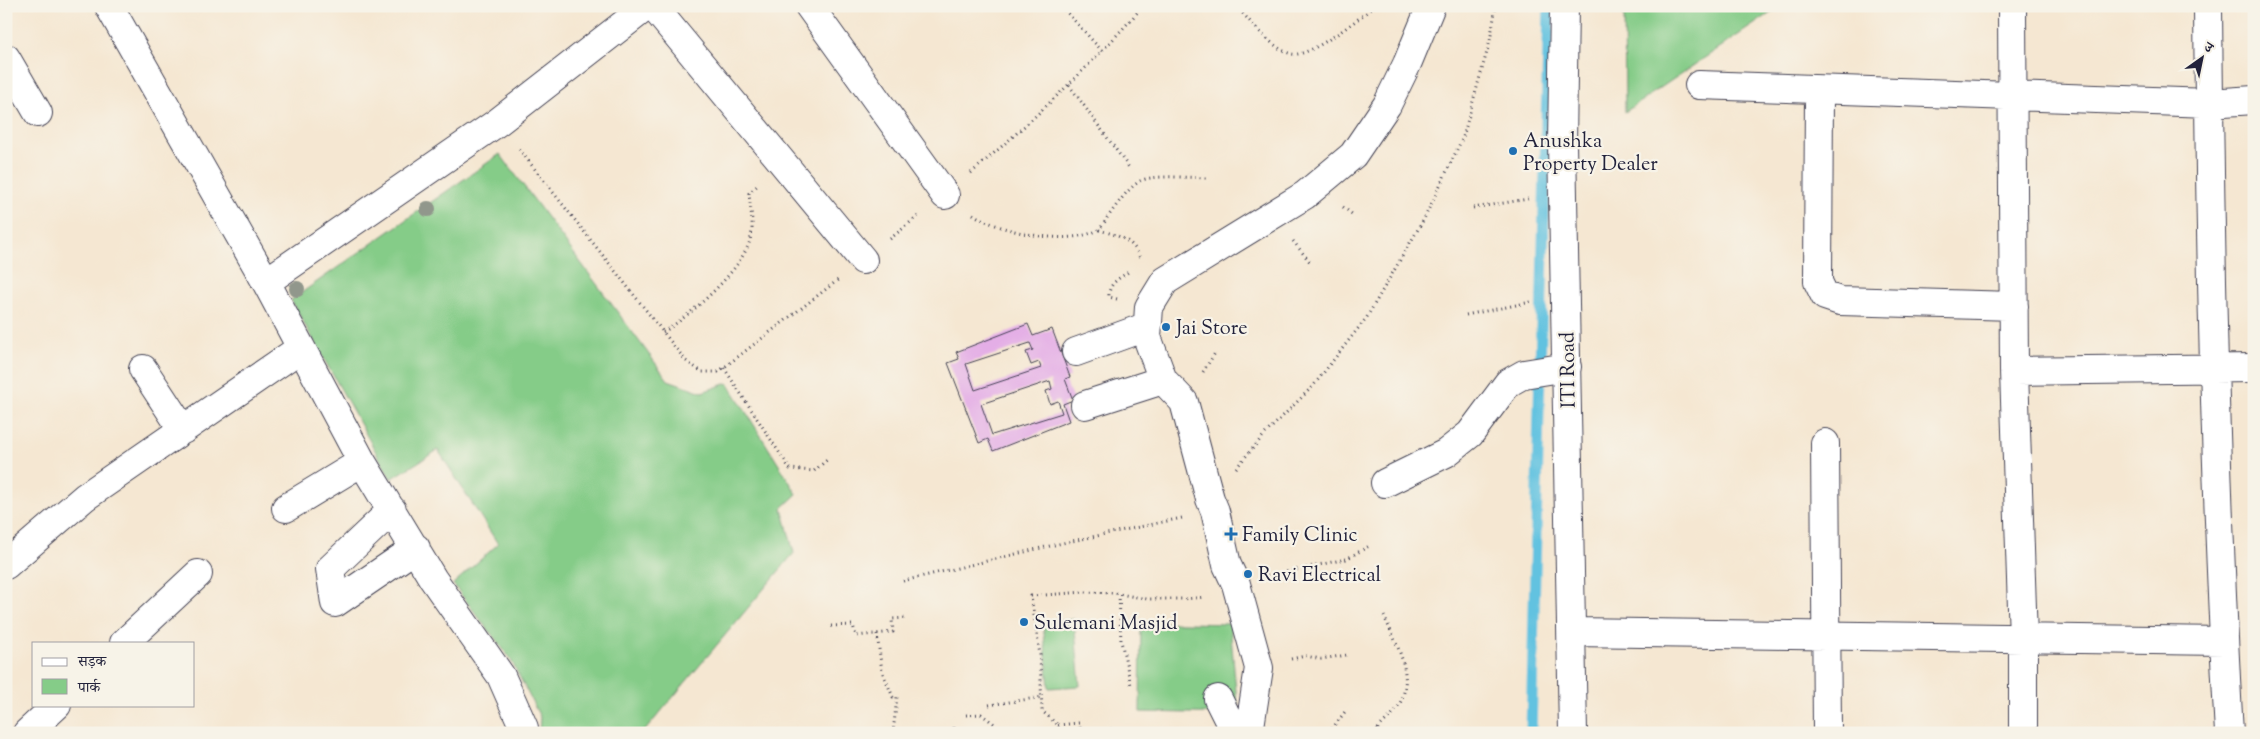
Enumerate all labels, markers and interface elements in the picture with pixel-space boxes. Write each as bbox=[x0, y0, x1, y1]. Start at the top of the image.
north arrow bbox=[2178, 32, 2228, 82]
text: उ bbox=[2199, 38, 2217, 60]
place label: Anushka Property Dealer bbox=[1523, 128, 1658, 180]
marker: Anushka Property Dealer bbox=[1507, 145, 1519, 157]
place label: Jai Store bbox=[1175, 315, 1247, 344]
marker: Jai Store bbox=[1160, 321, 1172, 333]
street label: ITI Road bbox=[1554, 332, 1585, 408]
place label: Family Clinic bbox=[1242, 522, 1358, 551]
marker: Family Clinic bbox=[1224, 527, 1238, 541]
place label: Ravi Electrical bbox=[1258, 562, 1382, 591]
marker: Ravi Electrical bbox=[1242, 568, 1254, 580]
place label: Sulemani Masjid bbox=[1034, 610, 1178, 639]
marker: Sulemani Masjid bbox=[1018, 616, 1030, 628]
legend bbox=[32, 642, 195, 706]
text: सड़क bbox=[77, 652, 107, 673]
text: पार्क bbox=[77, 678, 101, 699]

